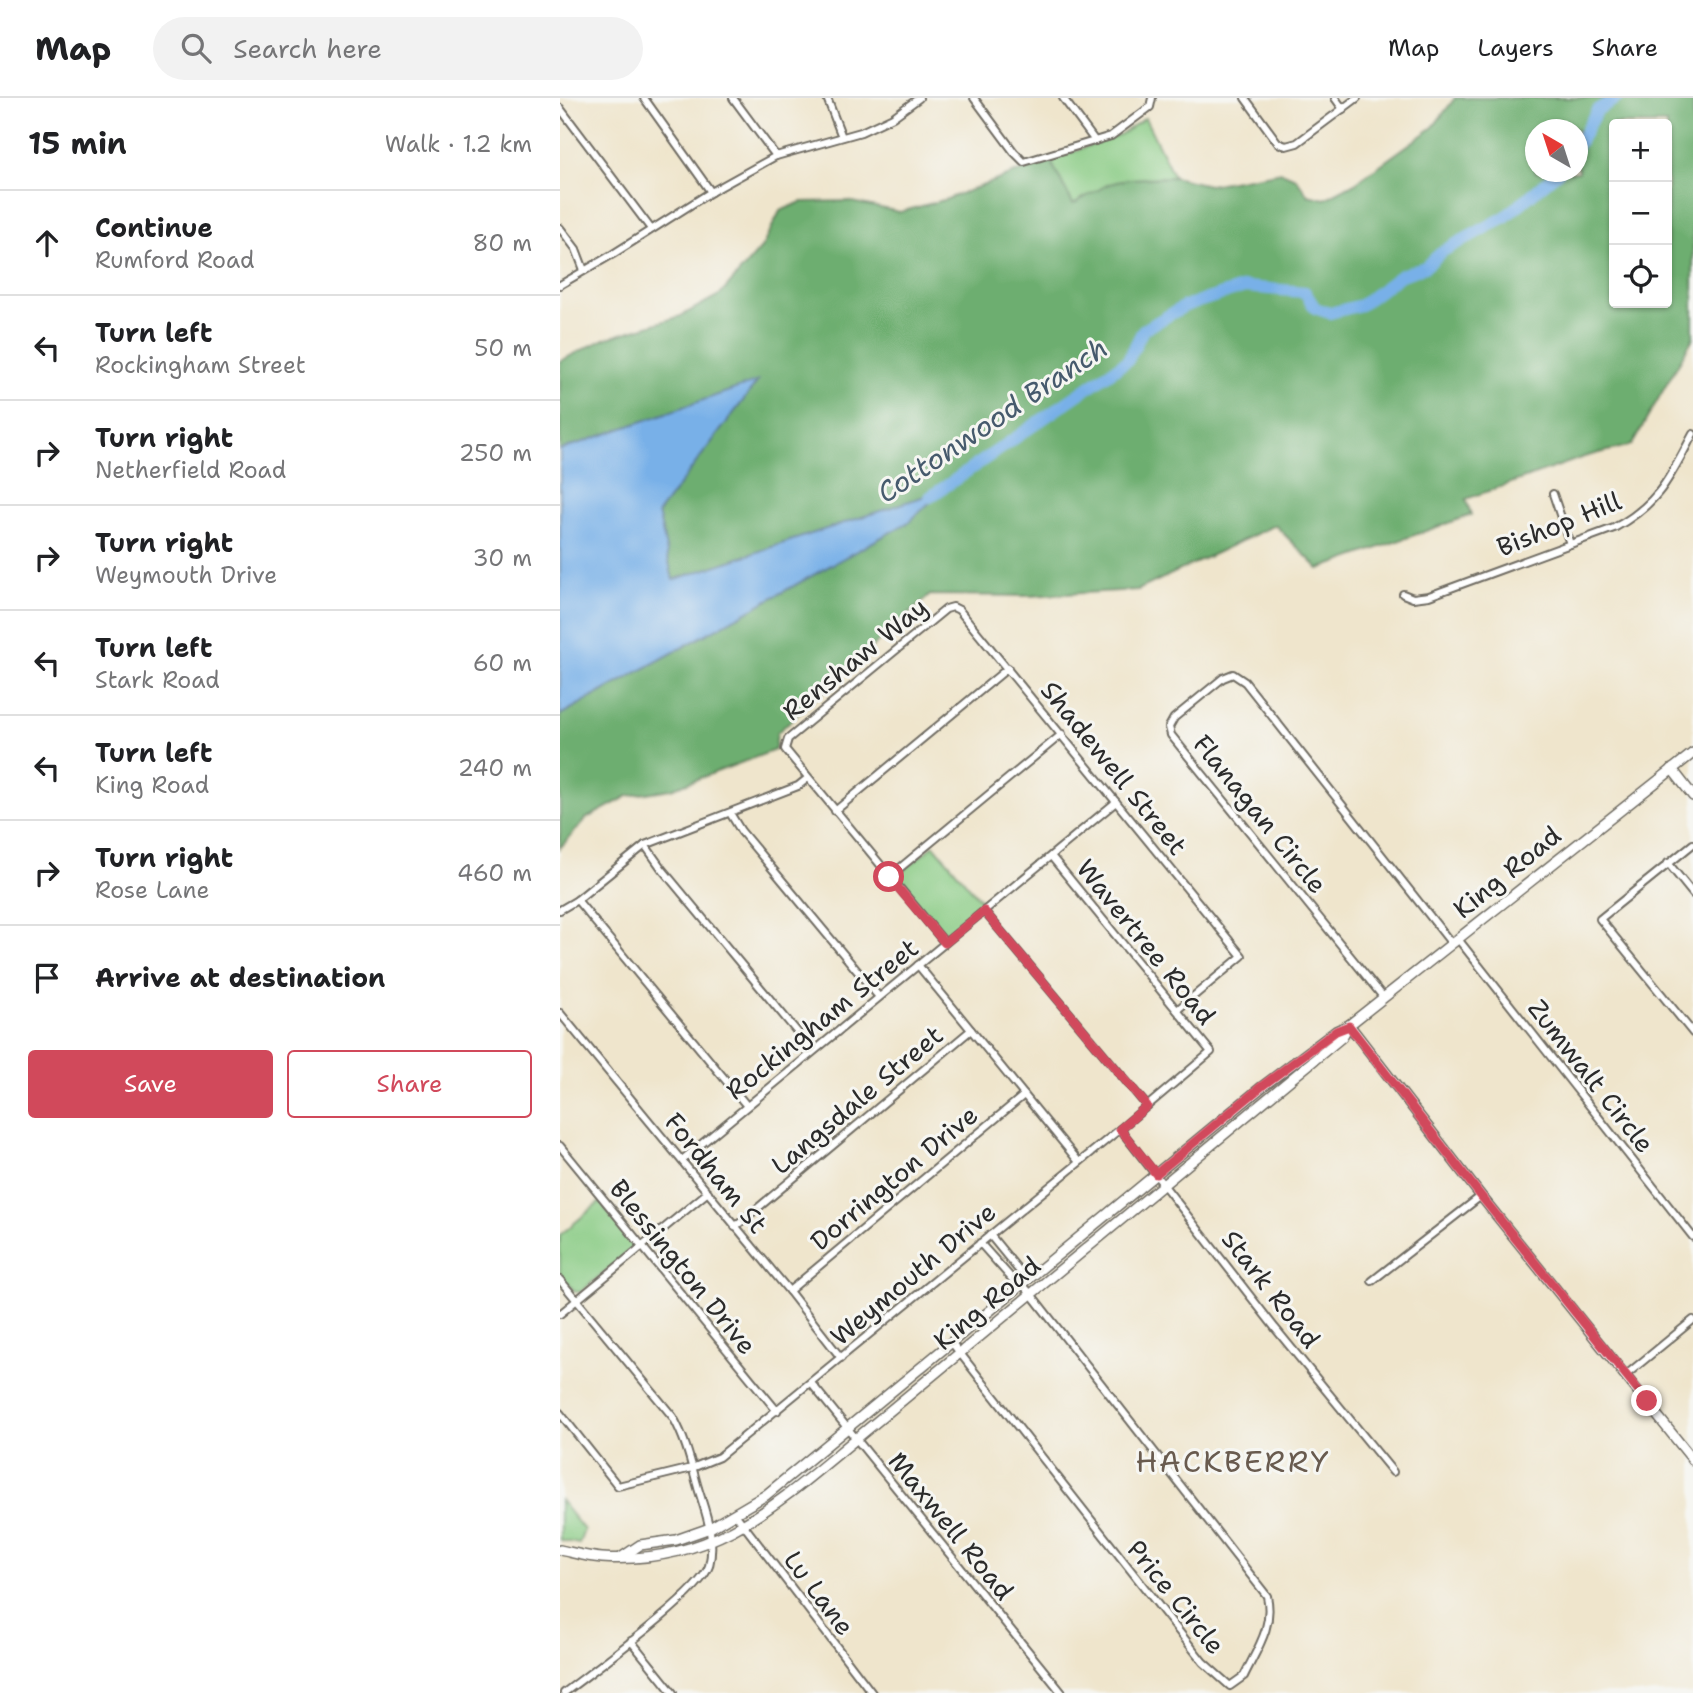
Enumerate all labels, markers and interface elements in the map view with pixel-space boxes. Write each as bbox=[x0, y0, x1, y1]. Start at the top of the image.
search box bbox=[153, 17, 643, 80]
text: Map bbox=[35, 26, 111, 71]
icon: search bbox=[177, 29, 215, 67]
text: Search here bbox=[233, 31, 382, 66]
text: Map bbox=[1388, 32, 1439, 64]
text: Layers bbox=[1477, 32, 1554, 64]
text: Share bbox=[1592, 32, 1658, 64]
north arrow bbox=[1525, 119, 1588, 182]
map controls bbox=[1609, 119, 1672, 308]
button: + bbox=[1609, 119, 1672, 182]
text: 15 min bbox=[28, 123, 127, 164]
text: Walk · 1.2 km bbox=[385, 129, 532, 159]
button: − bbox=[1609, 182, 1672, 245]
text: Continue bbox=[95, 210, 213, 245]
icon: ahead bbox=[28, 224, 66, 262]
text: 80 m bbox=[473, 228, 532, 258]
text: Rumford Road bbox=[95, 245, 255, 275]
button: locate bbox=[1609, 245, 1672, 308]
text: Turn left bbox=[95, 315, 212, 350]
icon: left bbox=[28, 329, 66, 367]
water label: Cottonwood Branch bbox=[869, 329, 1115, 511]
text: 50 m bbox=[474, 333, 532, 363]
text: Rockingham Street bbox=[95, 350, 306, 380]
text: Turn right bbox=[95, 420, 233, 455]
icon: right bbox=[28, 434, 66, 472]
text: 250 m bbox=[459, 438, 532, 468]
text: Netherfield Road bbox=[95, 455, 286, 485]
street label: Bishop Hill bbox=[1491, 483, 1626, 564]
text: Turn right bbox=[95, 525, 233, 560]
icon: right bbox=[28, 539, 66, 577]
text: 30 m bbox=[473, 543, 532, 573]
text: Weymouth Drive bbox=[95, 560, 277, 590]
street label: Renshaw Way bbox=[775, 589, 935, 728]
text: Turn left bbox=[95, 630, 212, 665]
icon: left bbox=[28, 644, 66, 682]
text: 60 m bbox=[473, 648, 532, 678]
text: Stark Road bbox=[95, 665, 220, 695]
street label: Shadewell Street bbox=[1033, 673, 1196, 862]
street label: Flanagan Circle bbox=[1185, 727, 1335, 900]
text: Turn left bbox=[95, 735, 212, 770]
icon: left bbox=[28, 749, 66, 787]
text: 240 m bbox=[458, 753, 532, 783]
text: King Road bbox=[95, 770, 209, 800]
street label: King Road bbox=[1445, 817, 1568, 926]
text: Turn right bbox=[95, 840, 233, 875]
street label: Wavertree Road bbox=[1069, 852, 1224, 1032]
icon: right bbox=[28, 854, 66, 892]
text: 460 m bbox=[457, 858, 532, 888]
route start bbox=[873, 861, 904, 892]
text: Rose Lane bbox=[95, 875, 209, 905]
street label: Rockingham Street bbox=[718, 930, 925, 1107]
icon: arrive bbox=[28, 959, 66, 997]
text: Arrive at destination bbox=[95, 960, 385, 995]
street label: Zumwalt Circle bbox=[1520, 992, 1662, 1160]
street label: Langsdale Street bbox=[763, 1017, 950, 1182]
button: Save bbox=[28, 1050, 273, 1118]
button: Share bbox=[287, 1050, 532, 1118]
street label: Dorrington Drive bbox=[803, 1097, 985, 1258]
street label: Fordham St bbox=[657, 1105, 776, 1240]
street label: Blessington Drive bbox=[602, 1172, 765, 1362]
street label: Weymouth Drive bbox=[823, 1194, 1003, 1353]
street label: Stark Road bbox=[1214, 1222, 1329, 1355]
street label: King Road bbox=[926, 1248, 1047, 1358]
route end bbox=[1631, 1385, 1662, 1416]
district label: HACKBERRY bbox=[1135, 1441, 1331, 1482]
street label: Maxwell Road bbox=[881, 1444, 1022, 1607]
street label: Price Circle bbox=[1119, 1532, 1233, 1661]
street label: Lu Lane bbox=[776, 1543, 863, 1642]

